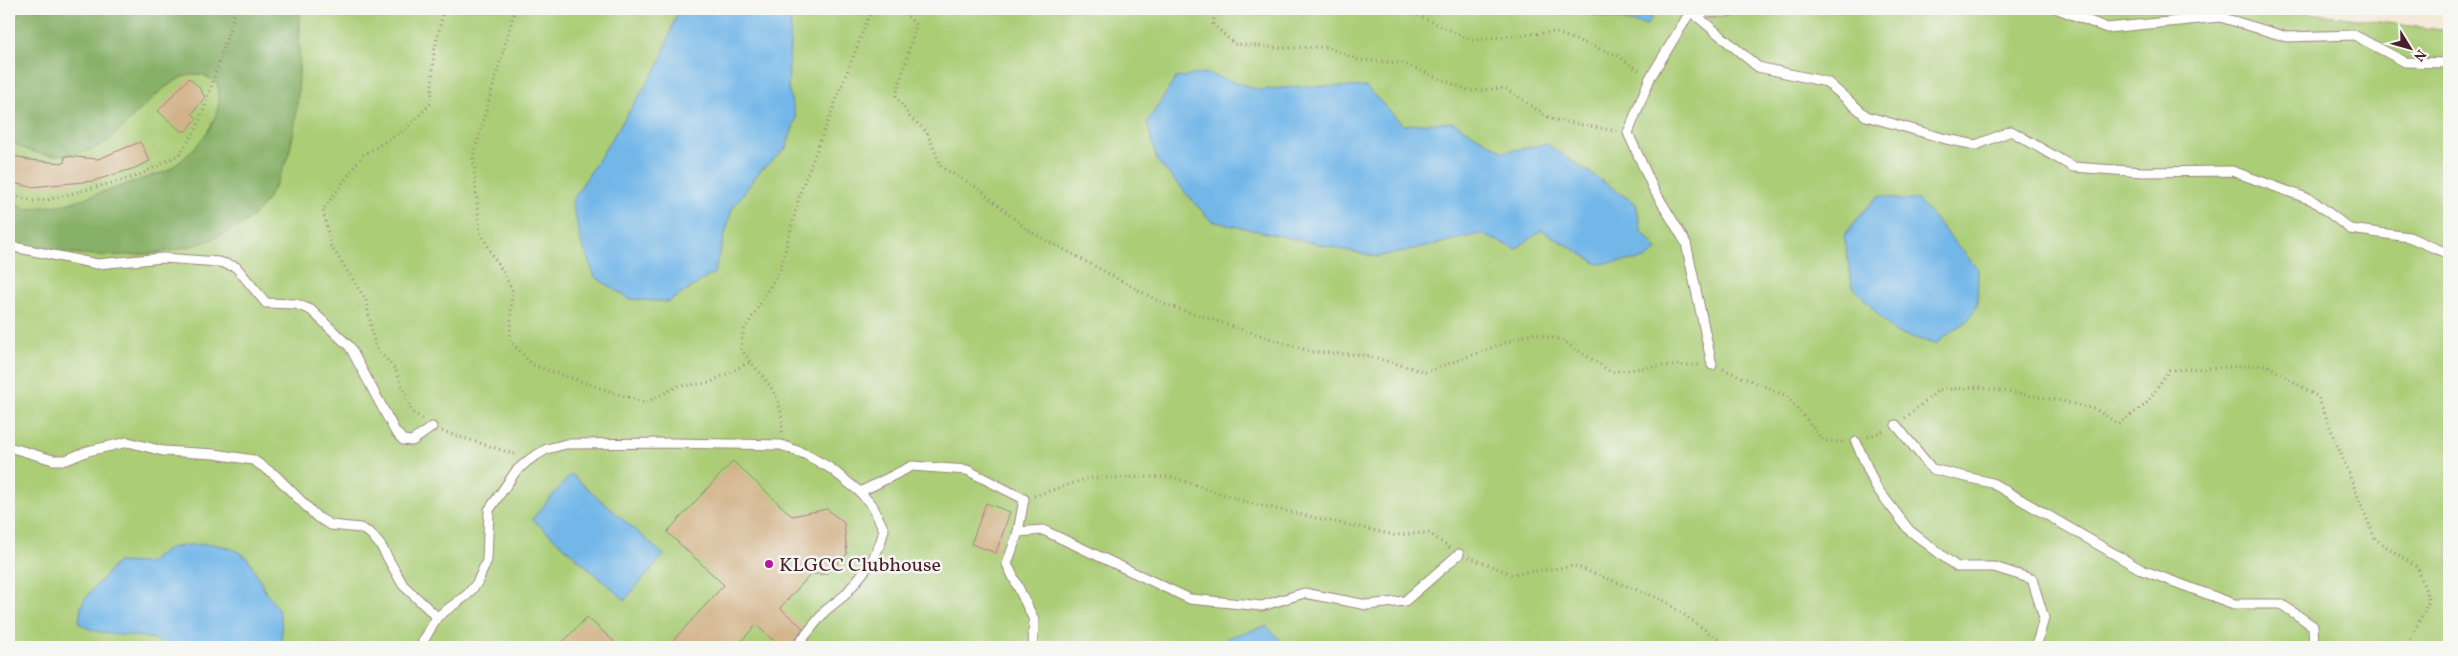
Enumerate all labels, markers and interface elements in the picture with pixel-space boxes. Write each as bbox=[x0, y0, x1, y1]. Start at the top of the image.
north arrow bbox=[2386, 22, 2436, 72]
text: N bbox=[2409, 45, 2430, 65]
place label: KLGCC Clubhouse bbox=[779, 552, 941, 580]
marker: KLGCC Clubhouse bbox=[763, 558, 775, 570]

